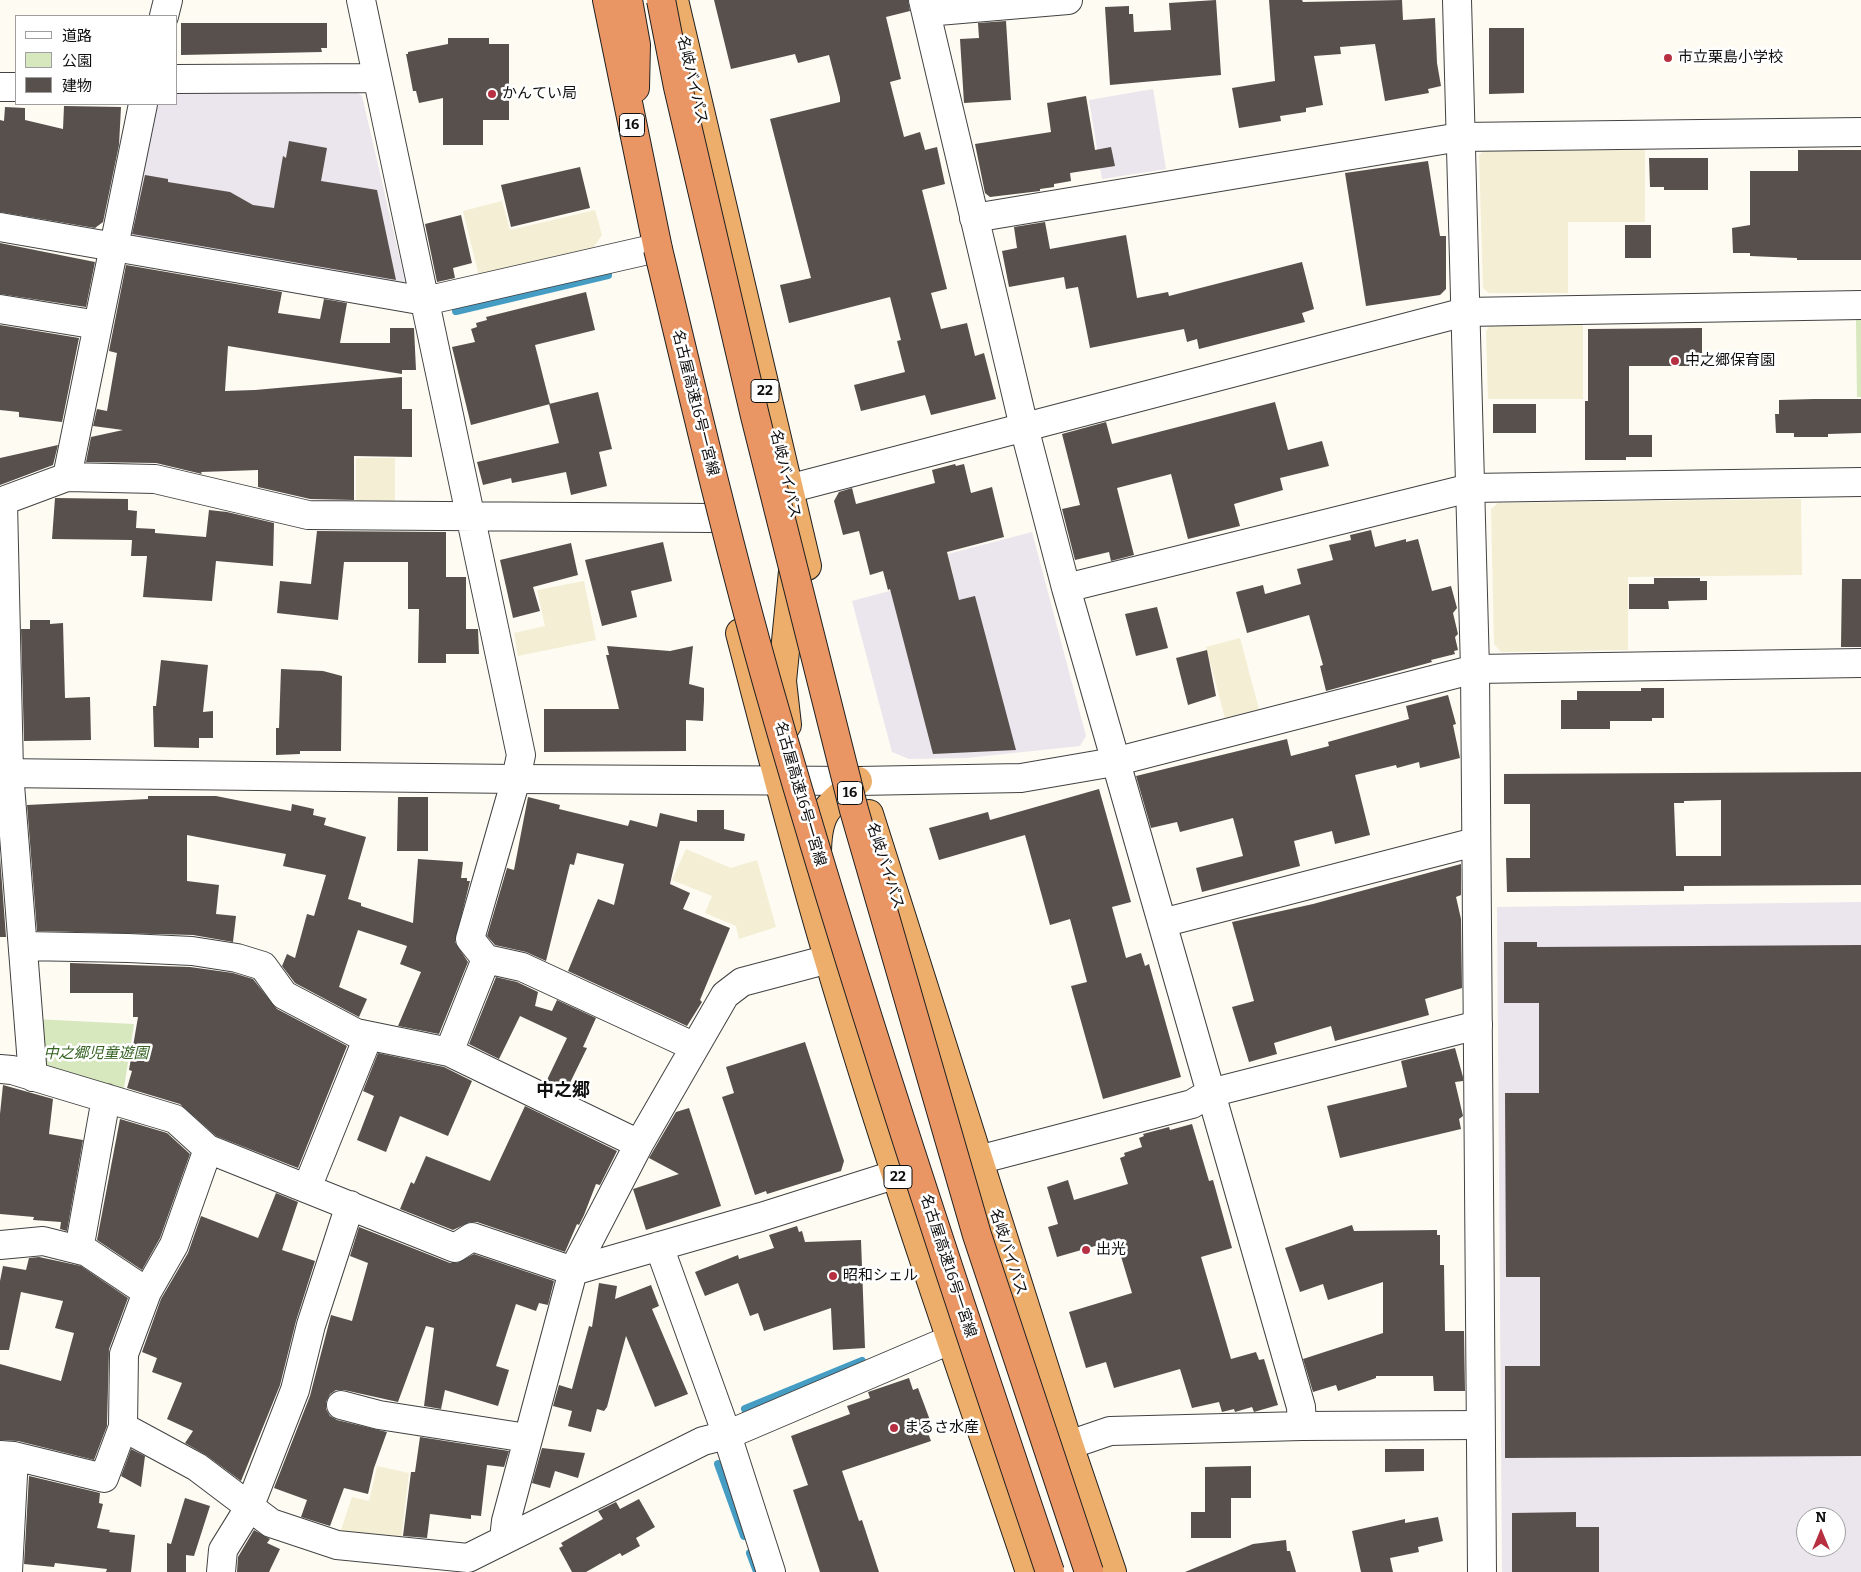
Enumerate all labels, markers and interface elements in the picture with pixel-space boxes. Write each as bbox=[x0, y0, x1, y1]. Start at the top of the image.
legend bbox=[15, 15, 178, 105]
text: 道路 bbox=[62, 27, 92, 45]
street label: 名岐バイパス bbox=[673, 34, 711, 126]
place label: 市立栗島小学校 bbox=[1678, 49, 1783, 67]
text: 公園 bbox=[62, 52, 92, 70]
marker: 市立栗島小学校 bbox=[1662, 52, 1674, 64]
text: 建物 bbox=[62, 77, 92, 95]
place label: かんてい局 bbox=[502, 85, 577, 103]
marker: かんてい局 bbox=[486, 88, 498, 100]
road number: 16 bbox=[620, 114, 644, 136]
street label: 名古屋高速16号一宮線 bbox=[668, 328, 722, 478]
place label: 中之郷保育園 bbox=[1685, 352, 1775, 370]
marker: 中之郷保育園 bbox=[1669, 355, 1681, 367]
road number: 22 bbox=[751, 380, 779, 402]
street label: 名岐バイパス bbox=[766, 428, 804, 520]
street label: 名古屋高速16号一宮線 bbox=[771, 719, 829, 869]
road number: 16 bbox=[838, 781, 862, 804]
street label: 名岐バイパス bbox=[863, 820, 907, 912]
park label: 中之郷児童遊園 bbox=[44, 1045, 148, 1063]
district label: 中之郷 bbox=[536, 1080, 590, 1102]
road number: 22 bbox=[884, 1166, 912, 1188]
street label: 名古屋高速16号一宮線 bbox=[916, 1192, 980, 1340]
street label: 名岐バイパス bbox=[986, 1206, 1030, 1298]
place label: 出光 bbox=[1096, 1241, 1126, 1259]
marker: 出光 bbox=[1080, 1244, 1092, 1256]
place label: 昭和シェル bbox=[843, 1267, 918, 1285]
marker: 昭和シェル bbox=[827, 1270, 839, 1282]
place label: まるさ水産 bbox=[904, 1419, 979, 1437]
marker: まるさ水産 bbox=[888, 1422, 900, 1434]
north arrow bbox=[1796, 1507, 1846, 1557]
text: N bbox=[1816, 1509, 1826, 1526]

